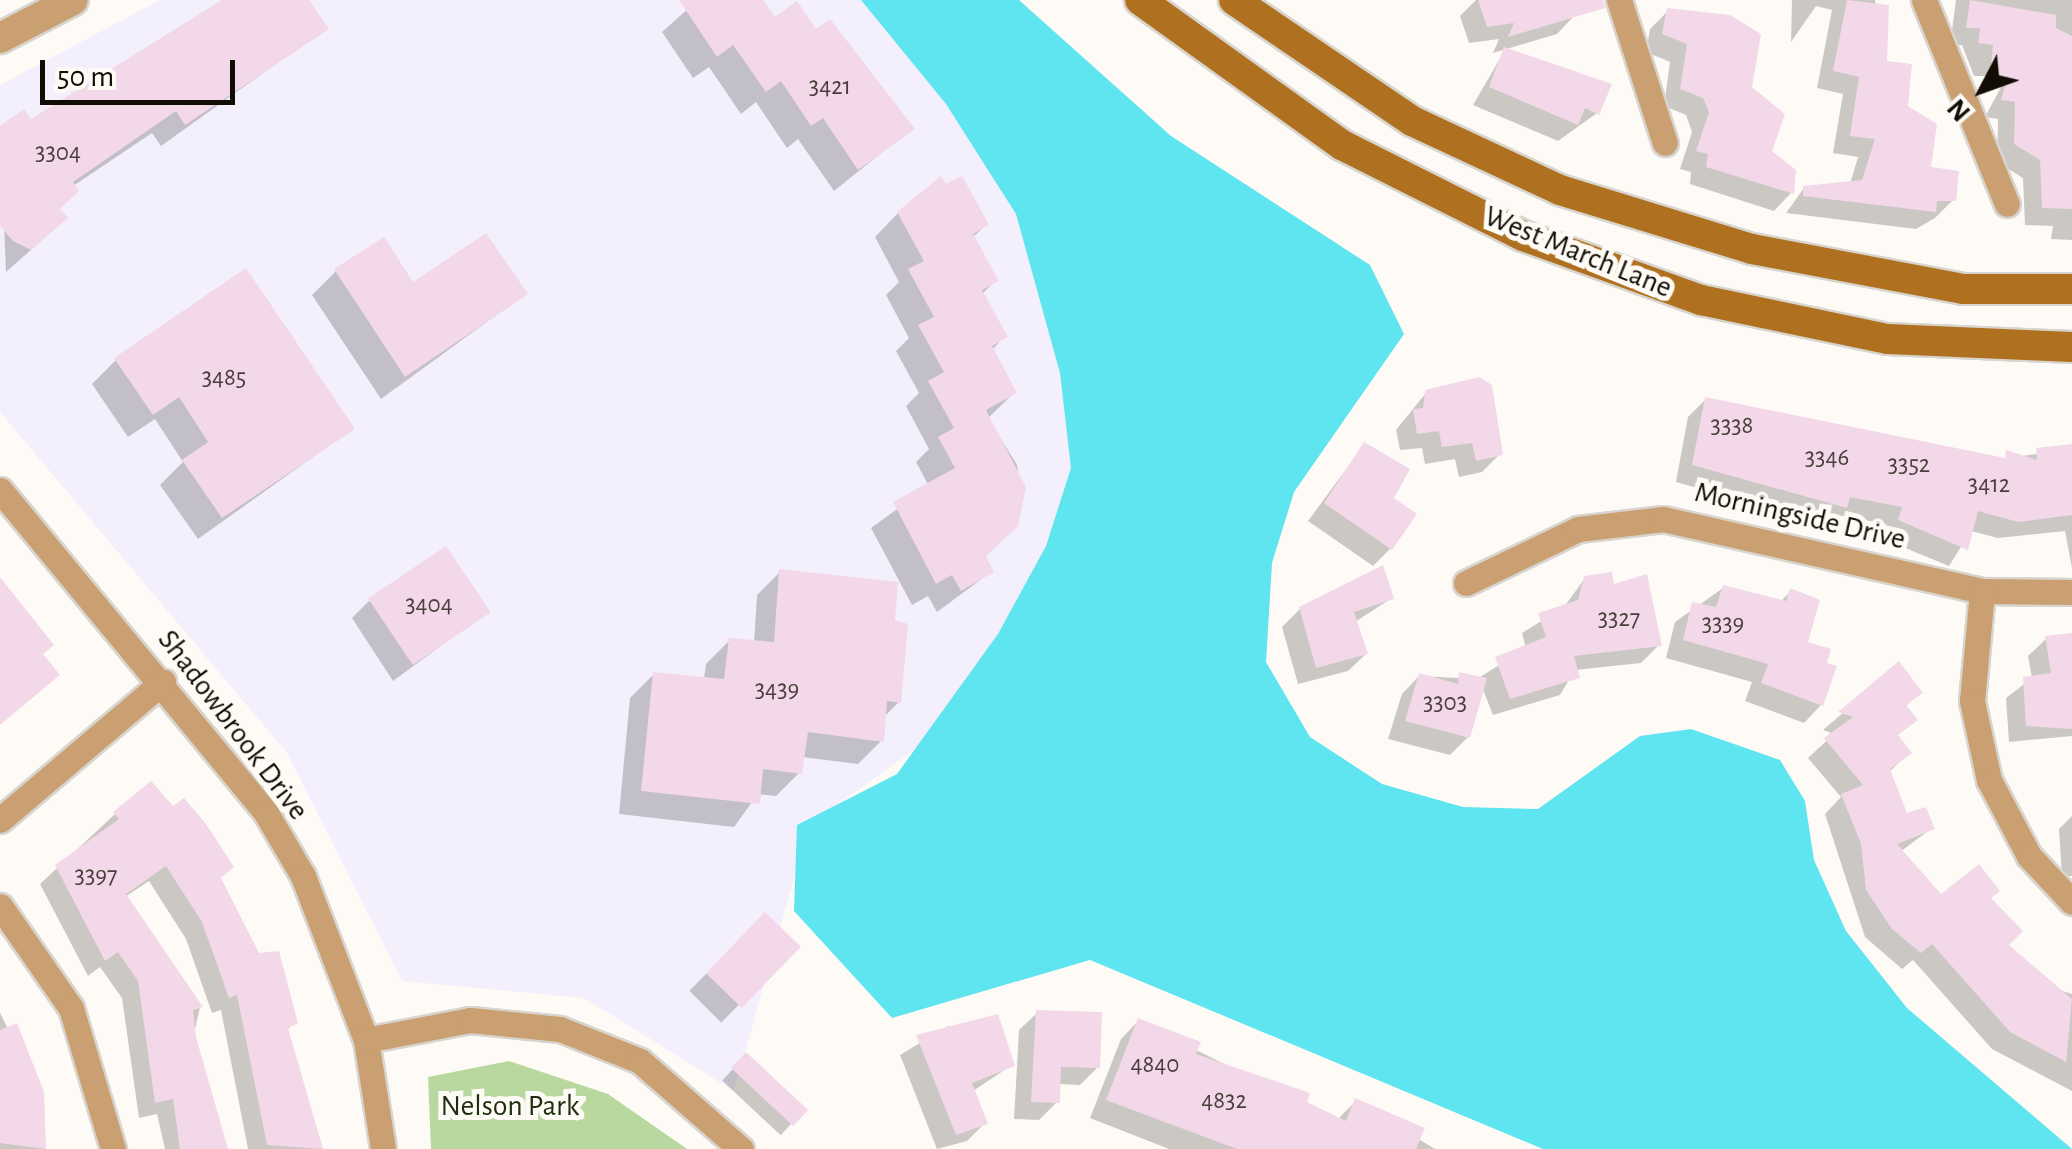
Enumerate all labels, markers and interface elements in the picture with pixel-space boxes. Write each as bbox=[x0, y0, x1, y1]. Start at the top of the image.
scale bar bbox=[45, 40, 240, 102]
north arrow bbox=[1932, 40, 2032, 140]
text: 50 m bbox=[57, 62, 114, 92]
house number: 3421 bbox=[809, 72, 851, 102]
text: N bbox=[1942, 93, 1976, 126]
house number: 3304 bbox=[35, 138, 81, 168]
street label: West March Lane bbox=[1479, 198, 1677, 306]
house number: 3485 bbox=[202, 363, 246, 393]
house number: 3338 bbox=[1711, 411, 1753, 441]
house number: 3346 bbox=[1805, 443, 1849, 473]
house number: 3352 bbox=[1888, 450, 1930, 480]
house number: 3412 bbox=[1968, 470, 2010, 500]
street label: Morningside Drive bbox=[1691, 474, 1909, 558]
house number: 3404 bbox=[405, 590, 453, 620]
house number: 3327 bbox=[1598, 604, 1640, 634]
house number: 3339 bbox=[1702, 609, 1744, 639]
street label: Shadowbrook Drive bbox=[150, 623, 316, 827]
house number: 3439 bbox=[755, 675, 799, 705]
house number: 3303 bbox=[1423, 688, 1467, 718]
house number: 3397 bbox=[75, 861, 117, 891]
house number: 4840 bbox=[1130, 1050, 1180, 1080]
house number: 4832 bbox=[1201, 1086, 1247, 1116]
park label: Nelson Park bbox=[441, 1088, 579, 1124]

